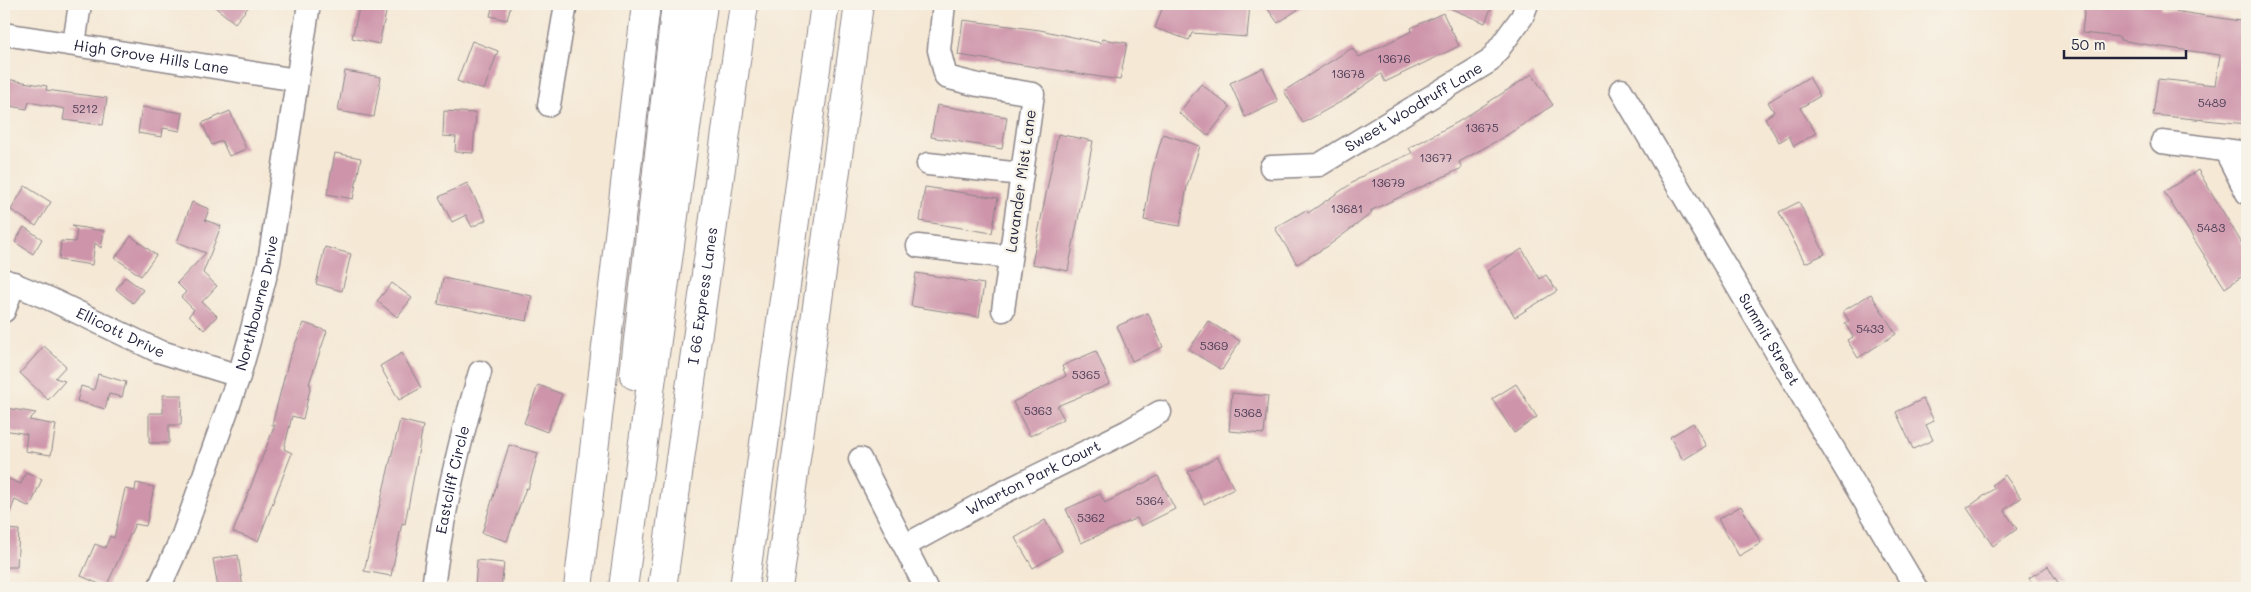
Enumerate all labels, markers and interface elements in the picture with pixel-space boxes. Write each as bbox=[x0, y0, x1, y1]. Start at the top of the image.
scale bar bbox=[2064, 28, 2186, 60]
street label: High Grove Hills Lane bbox=[72, 34, 230, 78]
text: 50 m bbox=[2071, 34, 2106, 54]
house number: 13676 bbox=[1377, 50, 1411, 66]
street label: Sweet Woodruff Lane bbox=[1341, 57, 1486, 156]
house number: 13678 bbox=[1331, 65, 1365, 81]
house number: 5489 bbox=[2198, 94, 2226, 110]
house number: 5212 bbox=[72, 100, 98, 116]
street label: Lavander Mist Lane bbox=[1000, 108, 1040, 254]
house number: 13675 bbox=[1465, 119, 1499, 135]
house number: 13677 bbox=[1420, 149, 1453, 165]
house number: 13679 bbox=[1371, 174, 1405, 190]
house number: 13681 bbox=[1331, 200, 1363, 216]
house number: 5483 bbox=[2197, 219, 2225, 235]
street label: I 66 Express Lanes bbox=[683, 226, 722, 366]
street label: Northbourne Drive bbox=[230, 234, 282, 373]
street label: Summit Street bbox=[1734, 289, 1805, 389]
street label: Ellicott Drive bbox=[73, 302, 167, 362]
house number: 5433 bbox=[1856, 320, 1884, 336]
house number: 5369 bbox=[1200, 337, 1228, 353]
house number: 5365 bbox=[1072, 366, 1100, 382]
house number: 5363 bbox=[1024, 402, 1052, 418]
house number: 5368 bbox=[1234, 404, 1262, 420]
street label: Eastcliff Circle bbox=[430, 423, 474, 535]
street label: Wharton Park Court bbox=[962, 435, 1104, 519]
house number: 5364 bbox=[1136, 492, 1164, 508]
house number: 5362 bbox=[1077, 509, 1105, 525]

